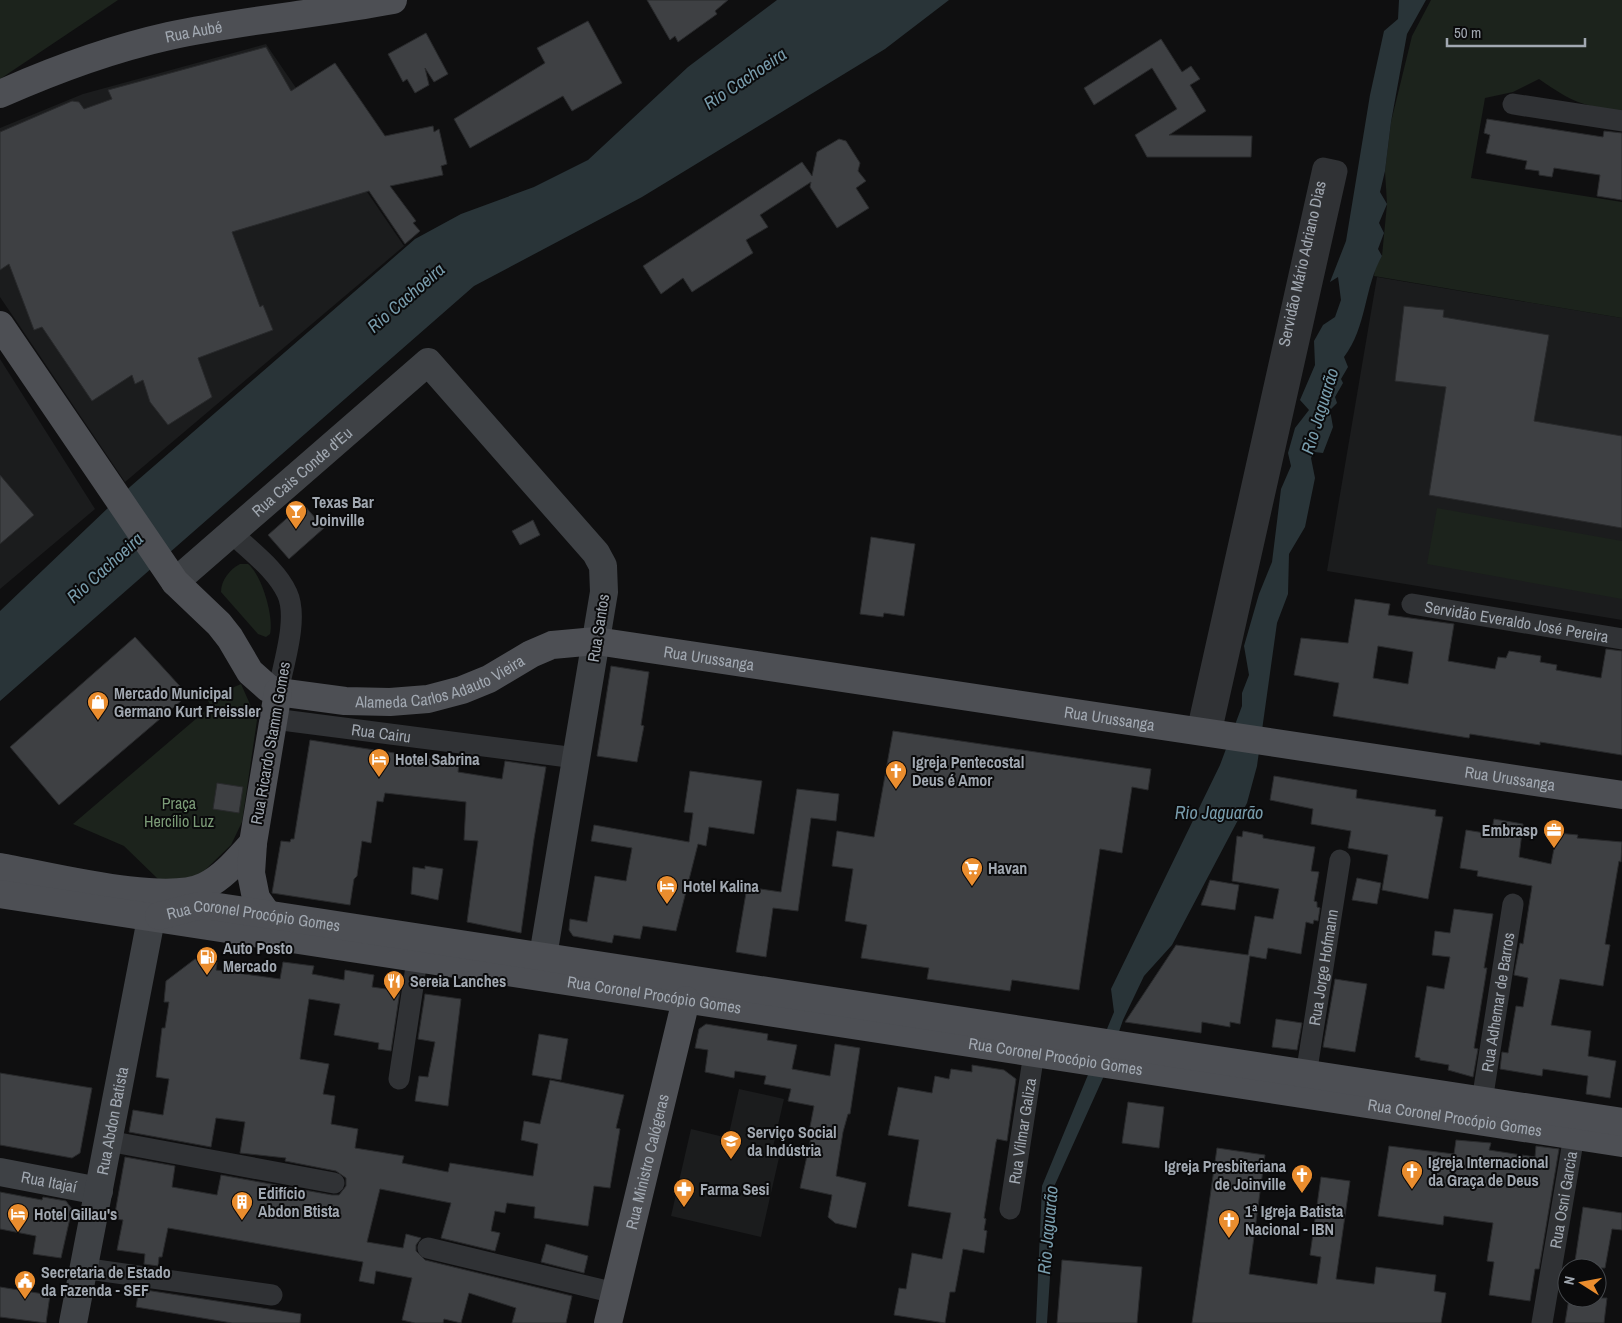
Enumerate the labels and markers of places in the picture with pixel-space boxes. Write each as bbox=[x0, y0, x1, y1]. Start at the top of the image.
place label: Texas Bar Joinville bbox=[312, 491, 375, 531]
bar icon: Texas Bar Joinville bbox=[284, 499, 308, 530]
place label: Mercado Municipal Germano Kurt Freissler bbox=[114, 682, 261, 722]
shop icon: Mercado Municipal Germano Kurt Freissler bbox=[86, 690, 110, 721]
hotel icon: Hotel Sabrina bbox=[367, 747, 391, 778]
place label: Hotel Sabrina bbox=[395, 748, 480, 770]
place label: Igreja Pentecostal Deus é Amor bbox=[912, 751, 1024, 791]
church icon: Igreja Pentecostal Deus é Amor bbox=[884, 759, 908, 790]
office icon: Embrasp bbox=[1542, 818, 1566, 849]
place label: Embrasp bbox=[1482, 819, 1538, 841]
supermarket icon: Havan bbox=[960, 856, 984, 887]
place label: Havan bbox=[988, 857, 1027, 879]
hotel icon: Hotel Kalina bbox=[655, 874, 679, 905]
place label: Hotel Kalina bbox=[683, 875, 760, 897]
place label: Auto Posto Mercado bbox=[223, 937, 293, 977]
fuel station icon: Auto Posto Mercado bbox=[195, 945, 219, 976]
restaurant icon: Sereia Lanches bbox=[382, 969, 406, 1000]
place label: Sereia Lanches bbox=[410, 970, 506, 992]
place label: Serviço Social da Indústria bbox=[747, 1121, 837, 1161]
school or university icon: Serviço Social da Indústria bbox=[719, 1129, 743, 1160]
place label: Igreja Internacional da Graça de Deus bbox=[1428, 1151, 1548, 1191]
place label: Igreja Presbiteriana de Joinville bbox=[1164, 1155, 1287, 1195]
church icon: Igreja Internacional da Graça de Deus bbox=[1400, 1159, 1424, 1190]
church icon: Igreja Presbiteriana de Joinville bbox=[1290, 1163, 1314, 1194]
pharmacy icon: Farma Sesi bbox=[672, 1177, 696, 1208]
place label: Farma Sesi bbox=[700, 1178, 769, 1200]
place label: Edifício Abdon Btista bbox=[258, 1182, 340, 1222]
building icon: Edifício Abdon Btista bbox=[230, 1190, 254, 1221]
place label: 1ª Igreja Batista Nacional - IBN bbox=[1245, 1200, 1344, 1240]
hotel icon: Hotel Gillau's bbox=[6, 1202, 30, 1233]
place label: Hotel Gillau's bbox=[34, 1203, 117, 1225]
church icon: 1ª Igreja Batista Nacional - IBN bbox=[1217, 1208, 1241, 1239]
place label: Secretaria de Estado da Fazenda - SEF bbox=[41, 1261, 171, 1301]
public building icon: Secretaria de Estado da Fazenda - SEF bbox=[13, 1269, 37, 1300]

